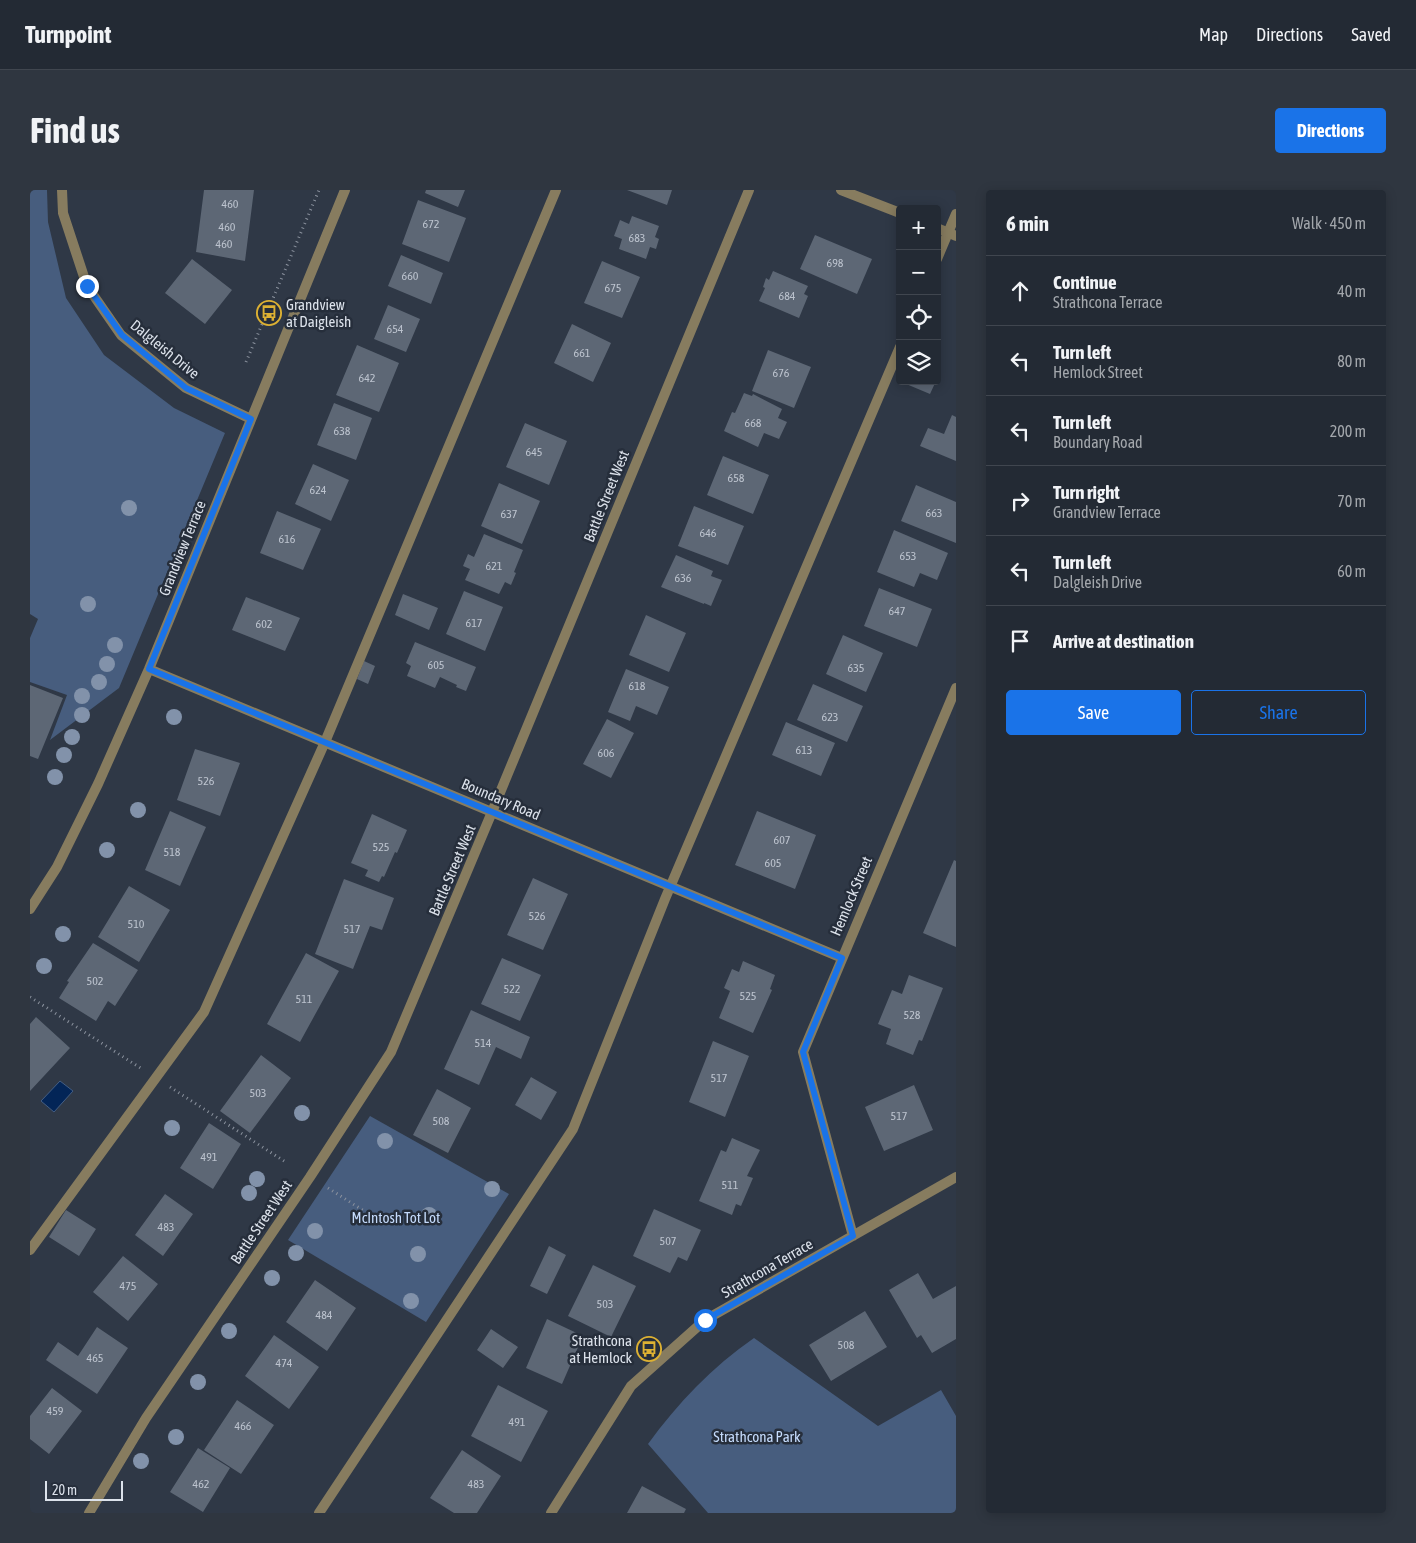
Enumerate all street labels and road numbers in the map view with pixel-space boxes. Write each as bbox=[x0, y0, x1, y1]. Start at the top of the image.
street label: Dalgleish Drive bbox=[127, 316, 203, 382]
street label: Battle Street West bbox=[580, 448, 632, 544]
street label: Grandview Terrace bbox=[155, 498, 209, 598]
street label: Boundary Road bbox=[459, 775, 543, 823]
street label: Battle Street West bbox=[425, 822, 479, 918]
street label: Hemlock Street bbox=[827, 854, 875, 938]
street label: Battle Street West bbox=[227, 1177, 295, 1267]
street label: Strathcona Terrace bbox=[718, 1235, 816, 1301]

